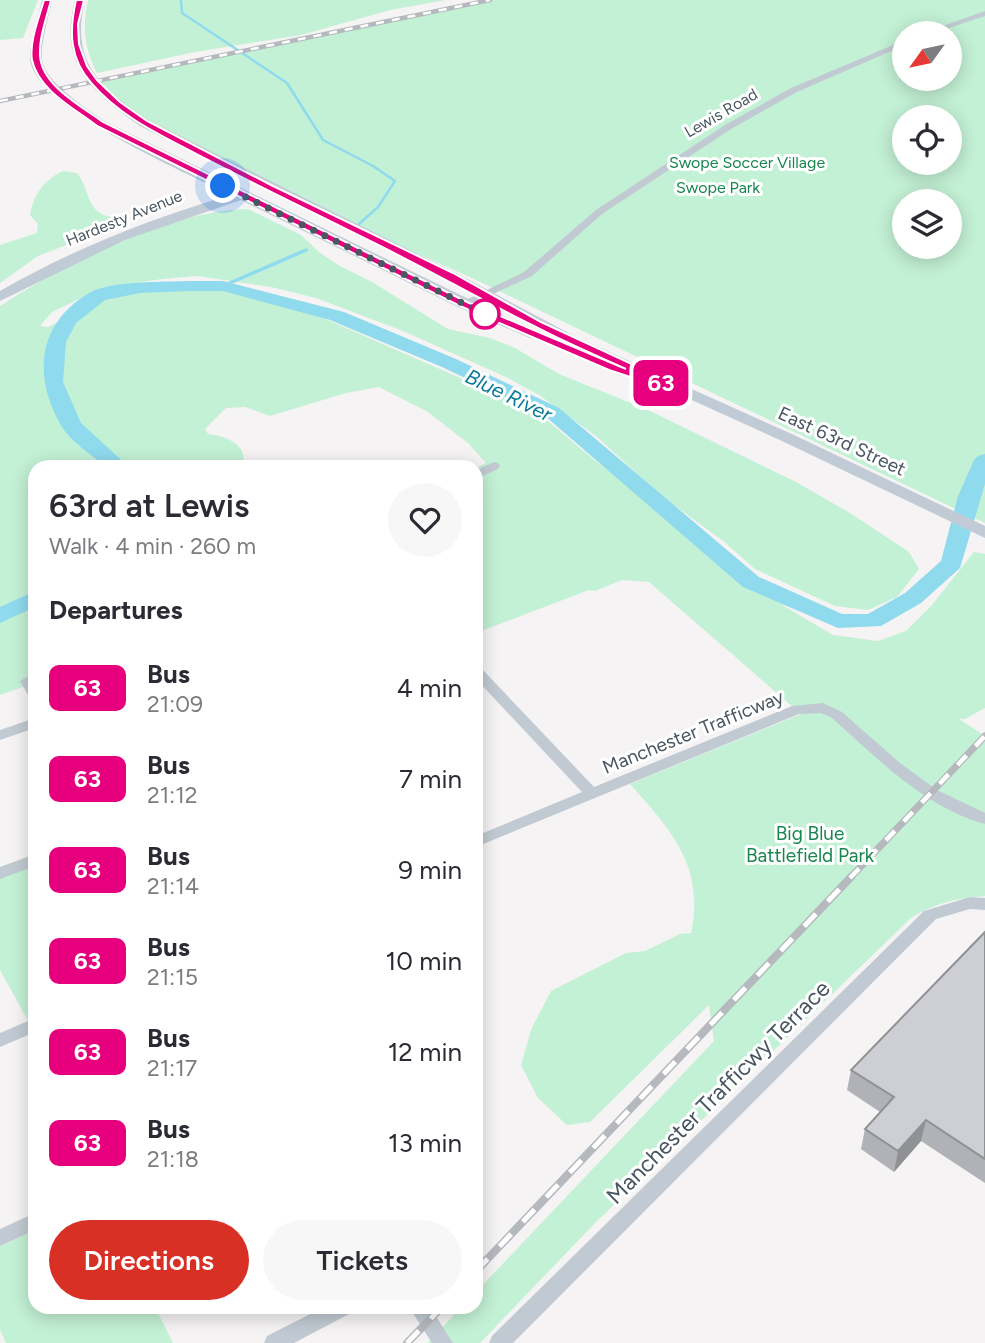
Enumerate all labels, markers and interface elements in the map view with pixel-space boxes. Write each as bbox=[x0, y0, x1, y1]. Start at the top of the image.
north arrow bbox=[892, 21, 962, 91]
map controls bbox=[892, 21, 962, 259]
street label: Lewis Road bbox=[681, 84, 761, 142]
button: locate bbox=[892, 105, 962, 175]
park label: Swope Soccer Village bbox=[669, 153, 825, 172]
your location bbox=[205, 168, 240, 203]
park label: Swope Park bbox=[676, 178, 760, 197]
street label: Hardesty Avenue bbox=[63, 186, 185, 250]
button: layers bbox=[892, 189, 962, 259]
unlabelled marker bbox=[470, 299, 500, 329]
line badge: 63 bbox=[630, 360, 692, 406]
water label: Blue River bbox=[462, 363, 557, 427]
text: 63 bbox=[647, 368, 675, 397]
street label: East 63rd Street bbox=[775, 401, 909, 481]
button: heart bbox=[388, 483, 462, 557]
text: 63rd at Lewis bbox=[49, 486, 249, 525]
text: Walk · 4 min · 260 m bbox=[49, 532, 256, 560]
text: Departures bbox=[49, 594, 183, 626]
text: Bus bbox=[147, 658, 190, 690]
text: 4 min bbox=[397, 672, 462, 704]
text: 63 bbox=[74, 673, 101, 702]
street label: Manchester Trafficway bbox=[599, 685, 787, 779]
text: 21:09 bbox=[147, 690, 203, 718]
text: Bus bbox=[147, 749, 190, 781]
text: 7 min bbox=[399, 763, 462, 795]
text: 63 bbox=[74, 764, 101, 793]
text: 21:12 bbox=[147, 781, 198, 809]
park label: Big Blue Battlefield Park bbox=[746, 822, 875, 867]
text: Bus bbox=[147, 840, 190, 872]
text: 9 min bbox=[398, 854, 462, 886]
text: 63 bbox=[74, 855, 101, 884]
text: 21:14 bbox=[147, 872, 199, 900]
text: Bus bbox=[147, 931, 190, 963]
text: 10 min bbox=[386, 945, 462, 977]
text: 63 bbox=[74, 946, 101, 975]
text: 21:15 bbox=[147, 963, 198, 991]
street label: Manchester Trafficwy Terrace bbox=[600, 974, 836, 1210]
text: Bus bbox=[147, 1022, 190, 1054]
text: 12 min bbox=[388, 1036, 462, 1068]
text: 63 bbox=[74, 1037, 101, 1066]
text: 21:17 bbox=[147, 1054, 197, 1082]
text: Bus bbox=[147, 1113, 190, 1145]
text: 13 min bbox=[388, 1127, 462, 1159]
text: 63 bbox=[74, 1128, 101, 1157]
text: 21:18 bbox=[147, 1145, 199, 1173]
button: Directions bbox=[49, 1220, 249, 1300]
button: Tickets bbox=[263, 1220, 462, 1300]

